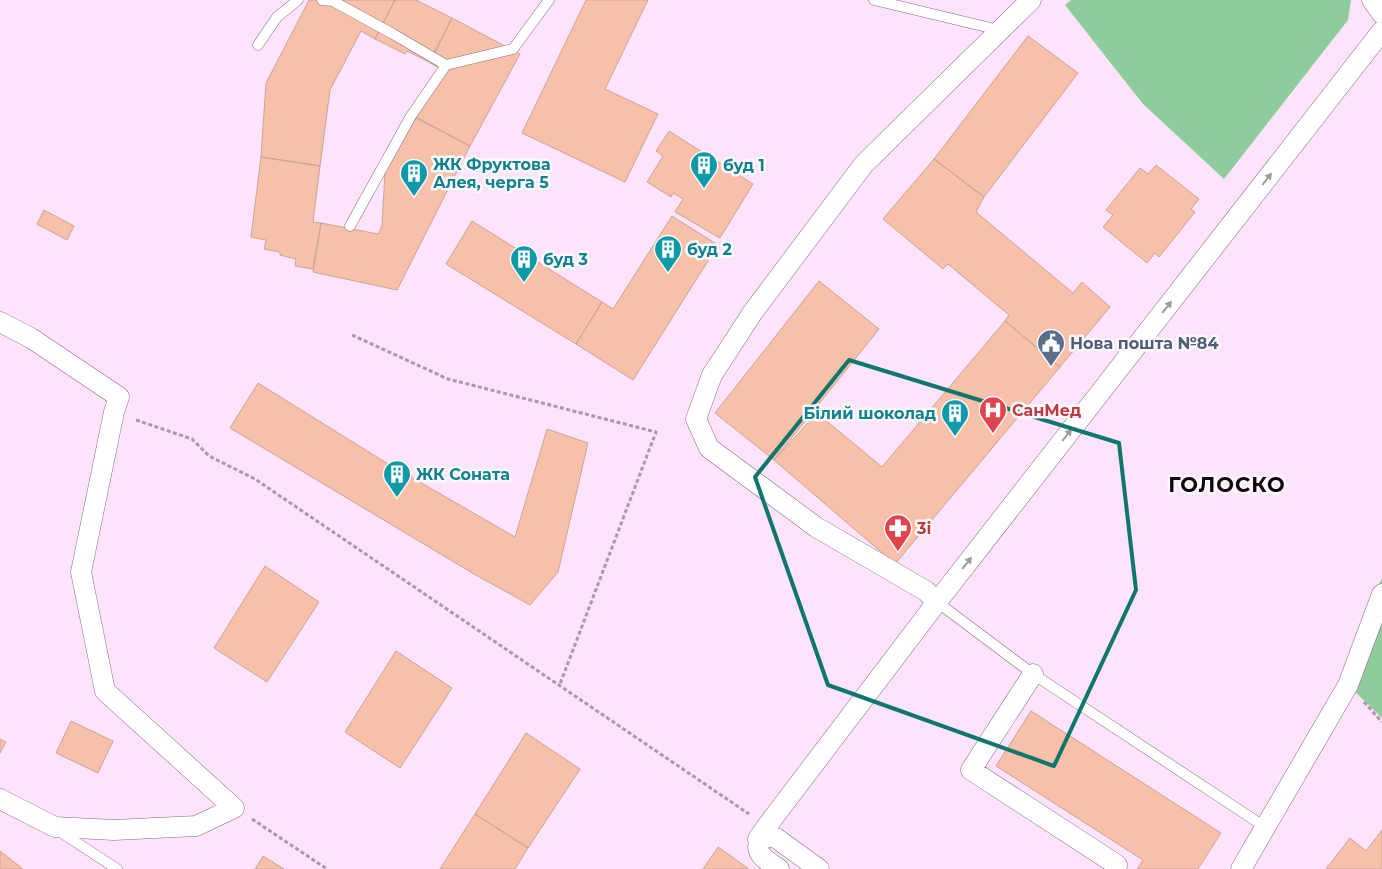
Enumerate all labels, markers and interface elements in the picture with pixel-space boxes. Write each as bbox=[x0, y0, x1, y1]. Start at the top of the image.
building icon: буд 1 bbox=[689, 150, 719, 189]
place label: ЖК Фруктова Алея, черга 5 bbox=[433, 155, 551, 192]
place label: буд 1 bbox=[723, 156, 765, 175]
building icon: ЖК Фруктова Алея, черга 5 bbox=[399, 158, 429, 197]
one-way arrow bbox=[1262, 172, 1272, 186]
building icon: буд 2 bbox=[653, 234, 683, 273]
place label: буд 2 bbox=[687, 240, 732, 259]
building icon: буд 3 bbox=[509, 244, 539, 283]
place label: буд 3 bbox=[543, 250, 588, 269]
one-way arrow bbox=[1162, 300, 1172, 314]
public building icon: Нова пошта №84 bbox=[1036, 328, 1066, 367]
place label: Нова пошта №84 bbox=[1070, 334, 1218, 353]
hospital icon: СанМед bbox=[978, 395, 1008, 434]
building icon: Білий шоколад bbox=[940, 398, 970, 437]
place label: СанМед bbox=[1012, 401, 1081, 420]
place label: Білий шоколад bbox=[804, 404, 936, 423]
one-way arrow bbox=[1062, 428, 1072, 442]
building icon: ЖК Соната bbox=[382, 459, 412, 498]
place label: ЖК Соната bbox=[416, 465, 510, 484]
district label: ГОЛОСКО bbox=[1168, 472, 1286, 497]
pharmacy icon: 3і bbox=[883, 513, 913, 552]
place label: 3і bbox=[916, 519, 931, 538]
one-way arrow bbox=[962, 556, 972, 570]

